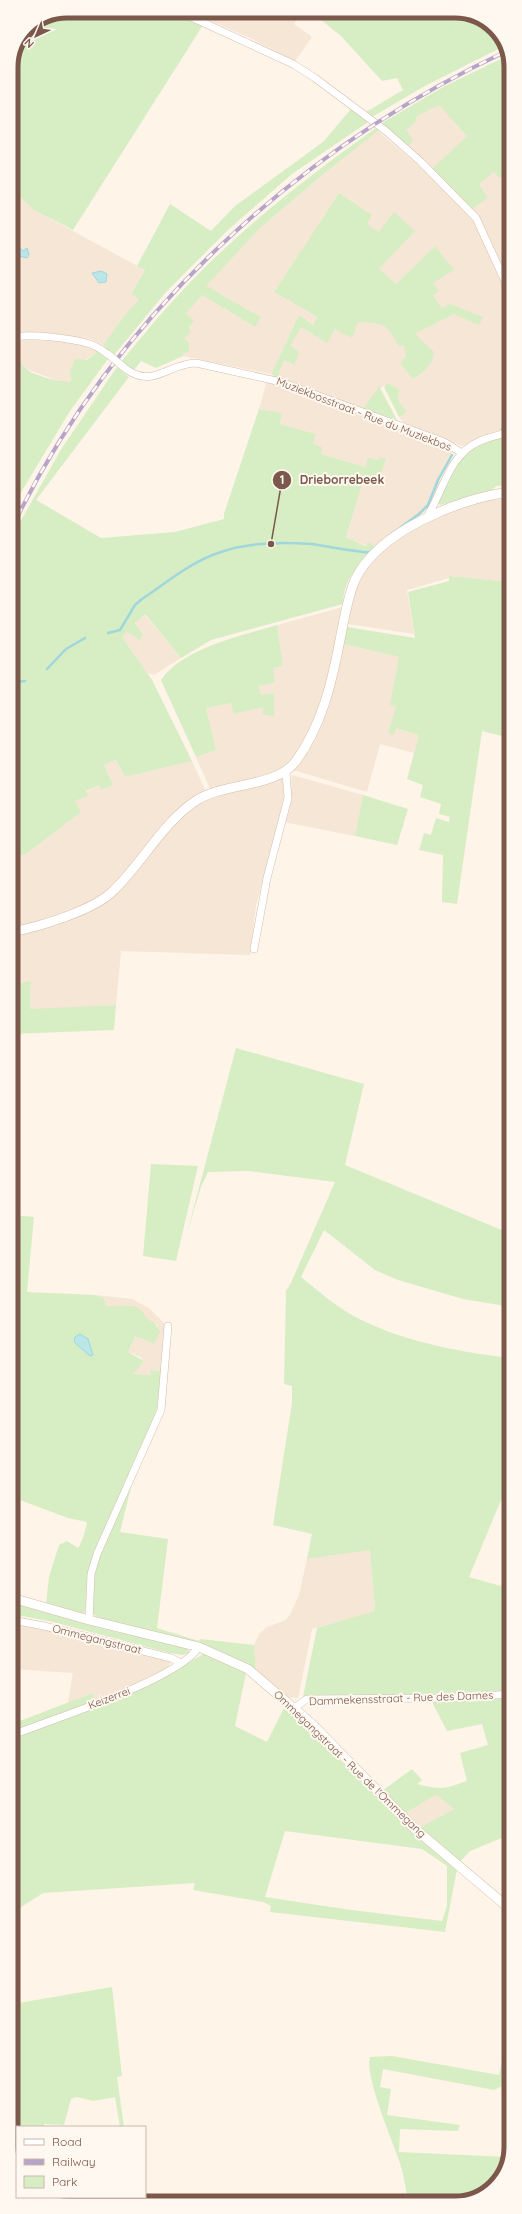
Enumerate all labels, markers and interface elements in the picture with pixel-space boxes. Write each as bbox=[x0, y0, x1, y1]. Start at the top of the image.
north arrow bbox=[16, 16, 56, 56]
text: N bbox=[21, 35, 37, 51]
street label: Muziekbosstraat - Rue du Muziekbos bbox=[275, 374, 453, 454]
callout: Drieborrebeek bbox=[272, 468, 392, 492]
text: 1 bbox=[280, 472, 284, 487]
text: Drieborrebeek bbox=[300, 472, 384, 487]
street label: Ommegangstraat bbox=[51, 1621, 143, 1657]
street label: Keizerrei bbox=[86, 1684, 132, 1712]
street label: Ommegangstraat - Rue de l'Ommegang bbox=[271, 1687, 429, 1841]
street label: Dammekensstraat - Rue des Dames bbox=[309, 1688, 493, 1708]
legend bbox=[16, 2126, 146, 2198]
text: Road bbox=[52, 2134, 82, 2149]
text: Railway bbox=[52, 2154, 96, 2169]
text: Park bbox=[52, 2174, 77, 2189]

